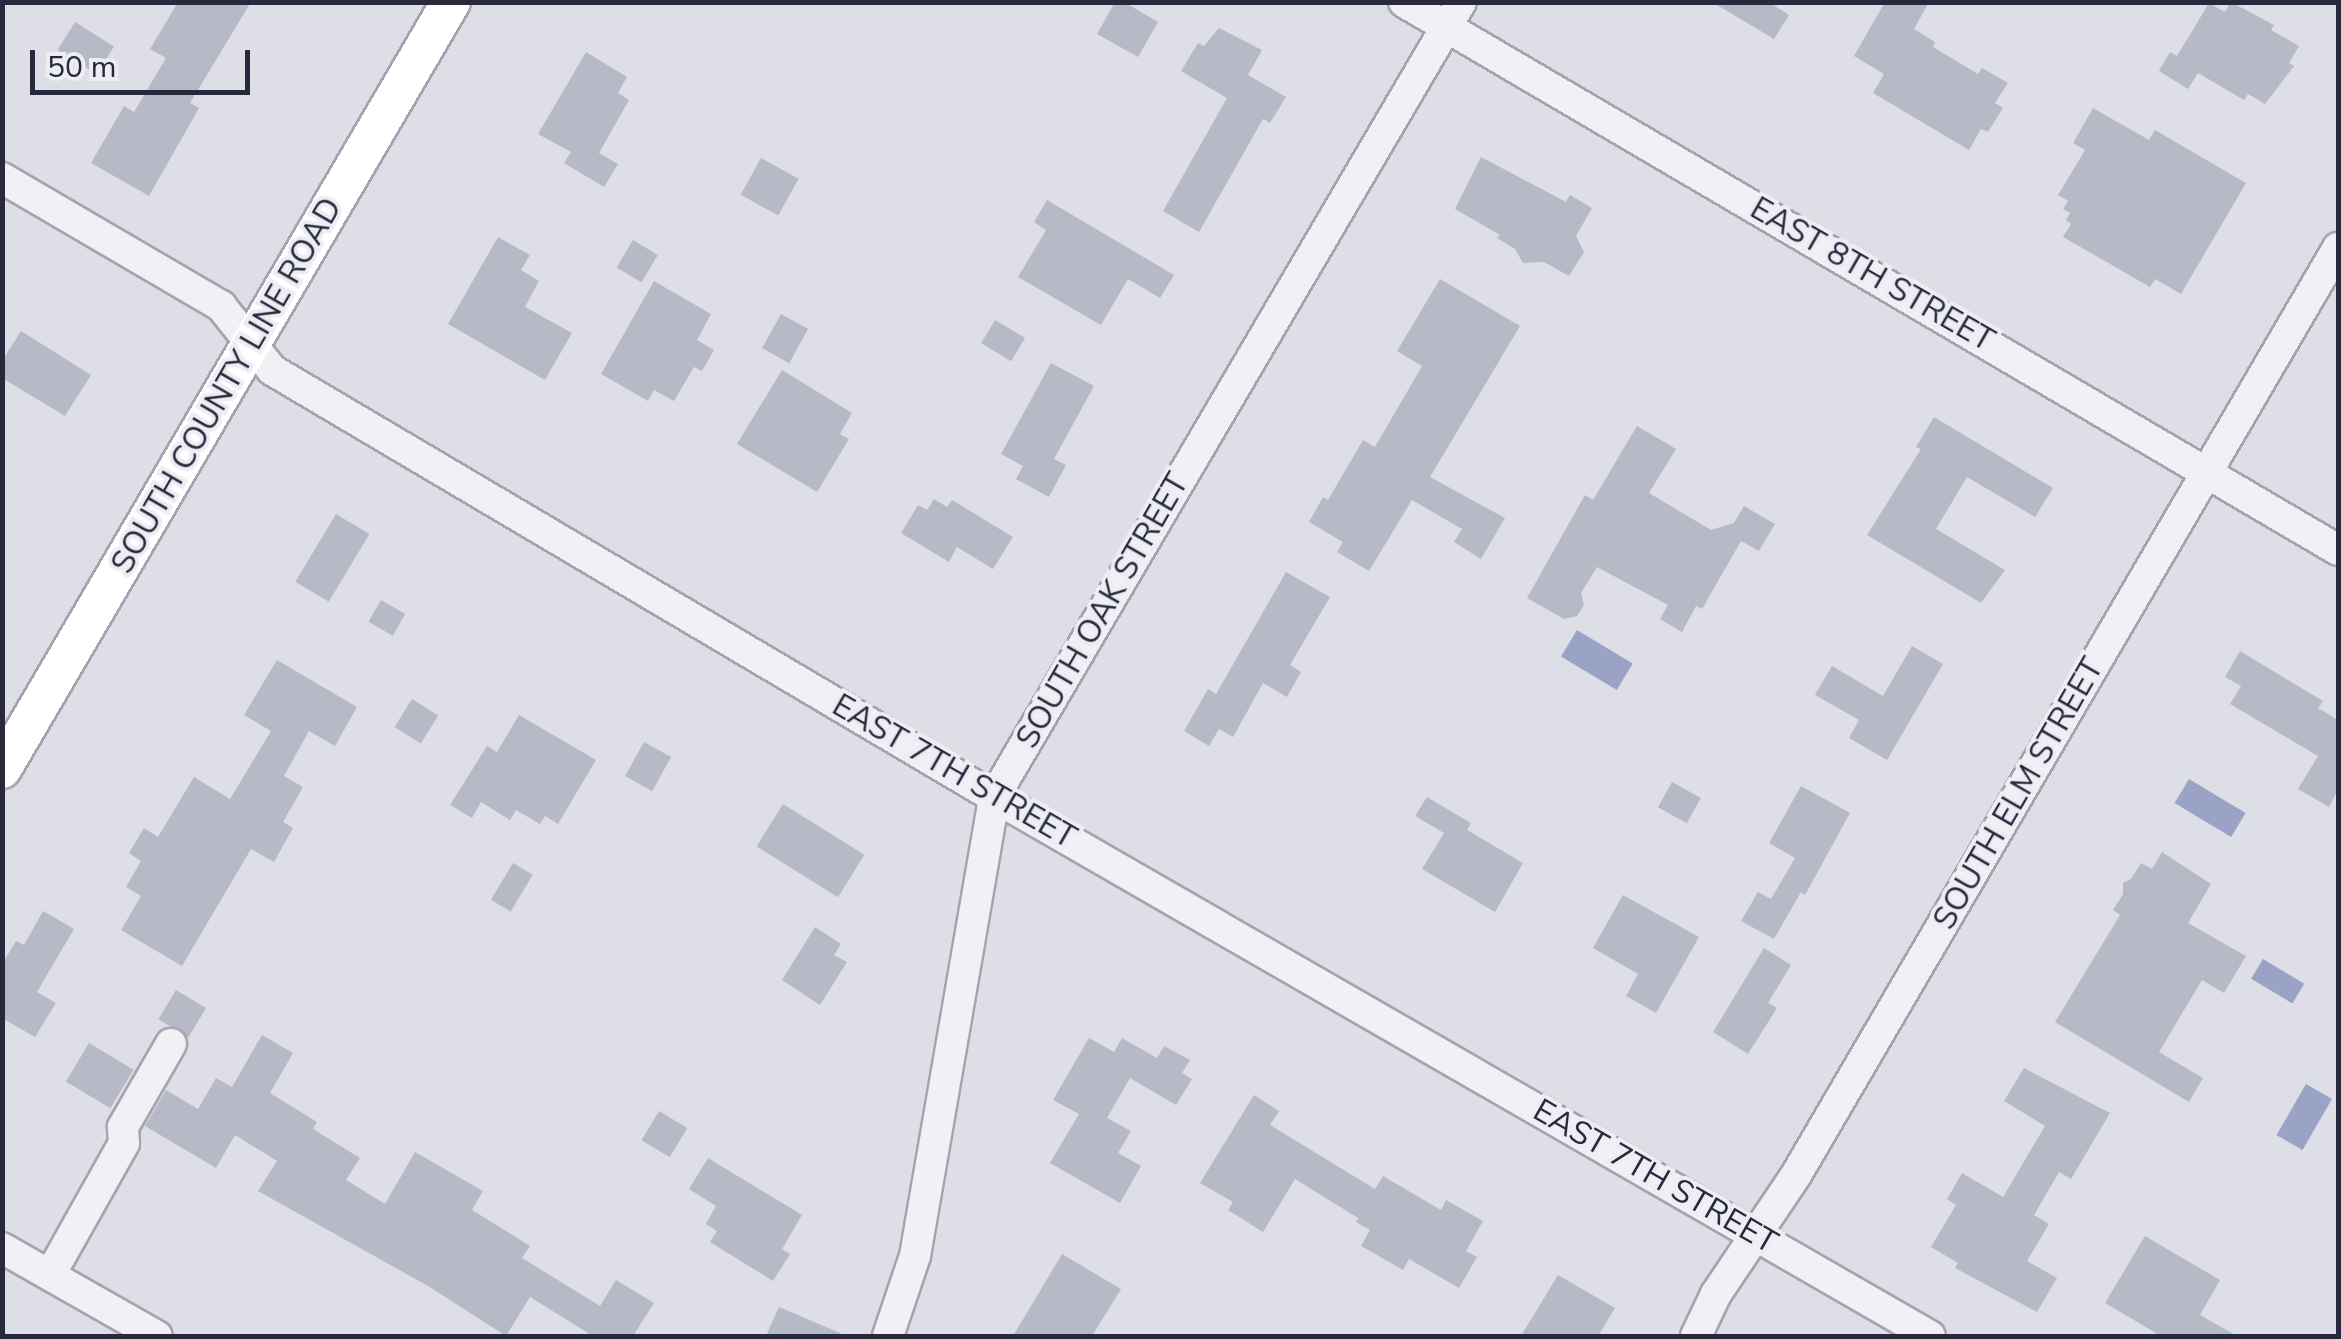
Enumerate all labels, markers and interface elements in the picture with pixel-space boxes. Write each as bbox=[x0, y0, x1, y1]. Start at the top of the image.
scale bar bbox=[35, 30, 255, 92]
text: 50 m bbox=[47, 47, 116, 88]
street label: EAST 8TH STREET bbox=[1743, 190, 2001, 360]
street label: SOUTH COUNTY LINE ROAD bbox=[104, 191, 350, 581]
street label: SOUTH OAK STREET bbox=[1009, 467, 1197, 755]
street label: SOUTH ELM STREET bbox=[1926, 651, 2112, 937]
street label: EAST 7TH STREET bbox=[825, 687, 1083, 857]
street label: EAST 7TH STREET bbox=[1526, 1092, 1784, 1262]

